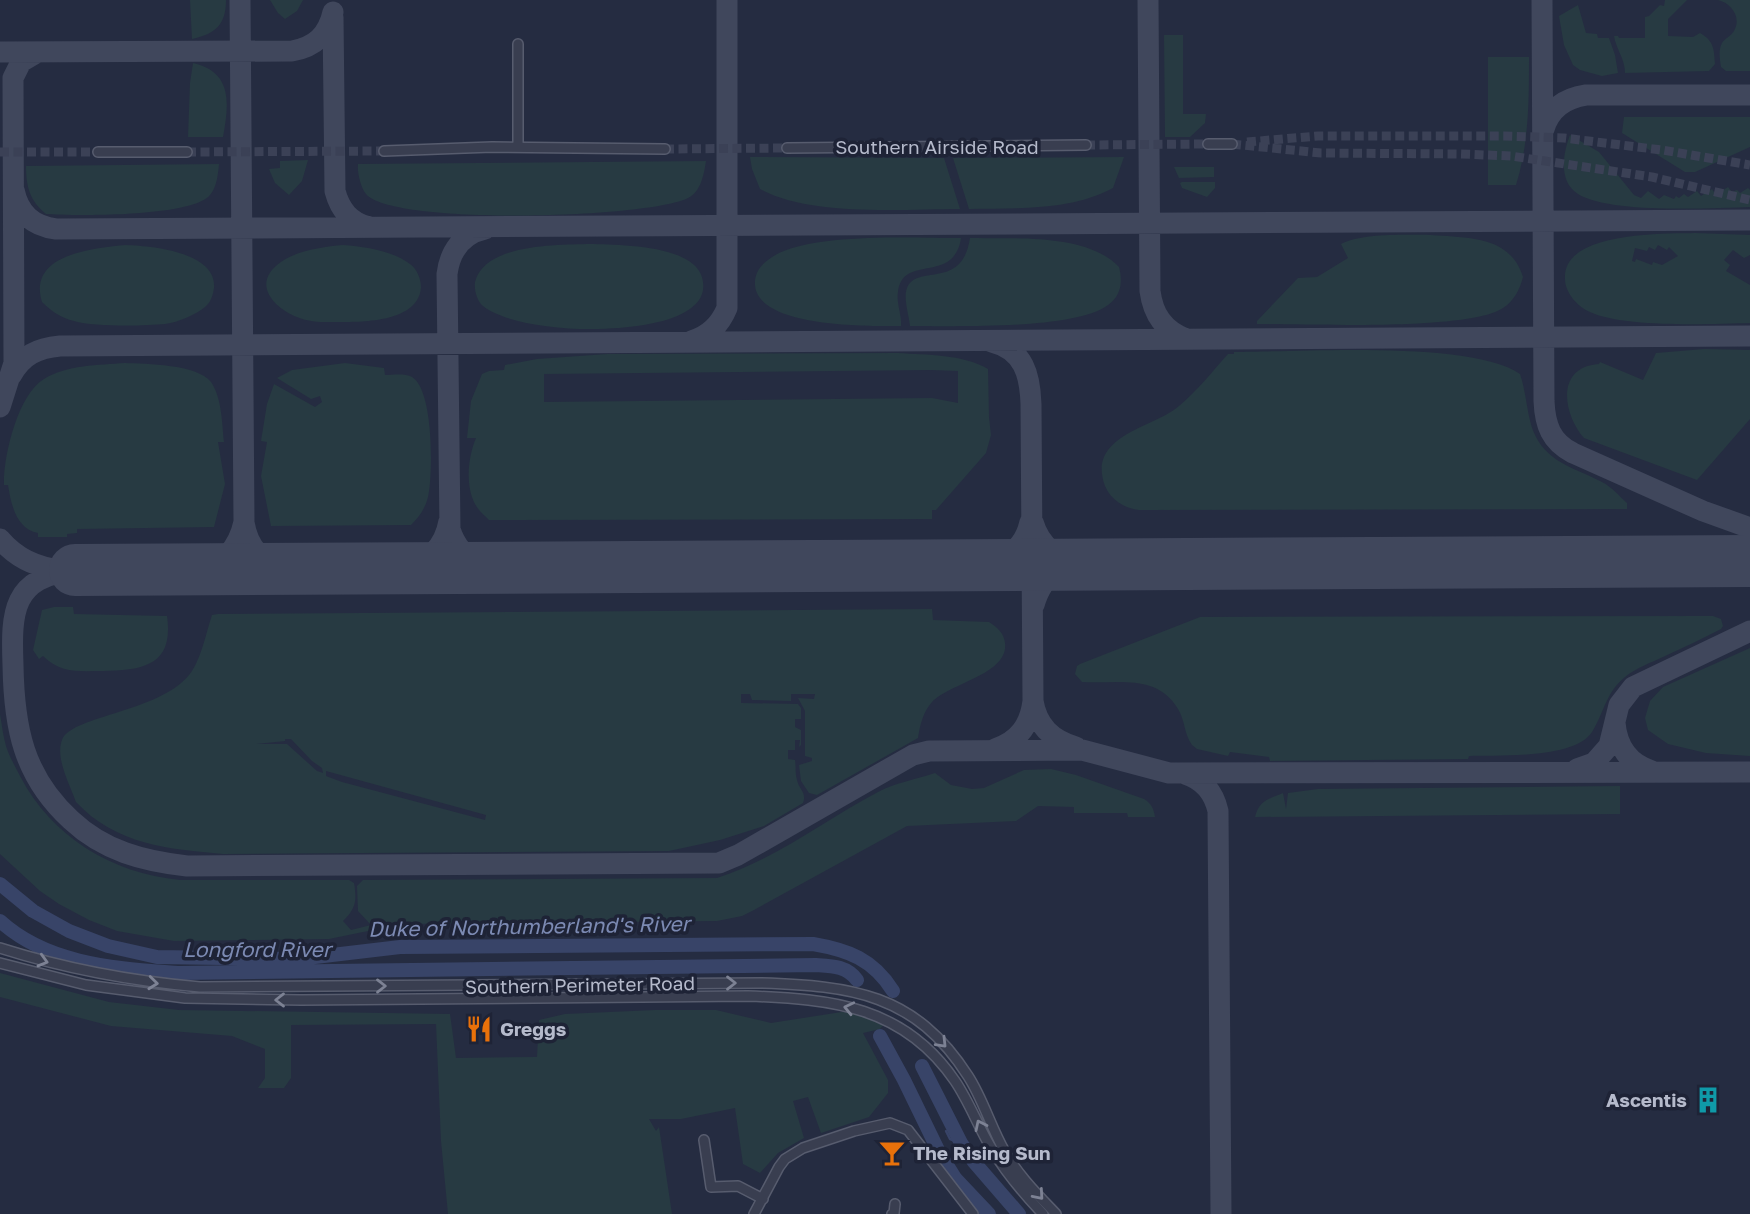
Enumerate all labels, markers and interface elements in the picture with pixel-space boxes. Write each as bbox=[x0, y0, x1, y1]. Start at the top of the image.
street label: Southern Airside Road bbox=[835, 135, 1039, 158]
water label: Duke of Northumberland's River bbox=[368, 910, 693, 942]
water label: Longford River bbox=[183, 936, 334, 962]
one-way arrow bbox=[36, 953, 48, 968]
street label: Southern Perimeter Road bbox=[465, 971, 695, 998]
one-way arrow bbox=[148, 975, 159, 990]
one-way arrow bbox=[726, 975, 737, 991]
one-way arrow bbox=[376, 978, 387, 994]
one-way arrow bbox=[274, 992, 284, 1008]
one-way arrow bbox=[843, 1002, 855, 1016]
restaurant icon: Greggs bbox=[464, 1014, 494, 1044]
place label: Greggs bbox=[500, 1017, 567, 1040]
one-way arrow bbox=[933, 1035, 946, 1048]
building icon: Ascentis bbox=[1693, 1085, 1723, 1115]
place label: Ascentis bbox=[1606, 1088, 1687, 1111]
one-way arrow bbox=[974, 1120, 988, 1132]
bar icon: The Rising Sun bbox=[877, 1138, 907, 1168]
place label: The Rising Sun bbox=[913, 1141, 1051, 1164]
one-way arrow bbox=[1030, 1186, 1043, 1199]

